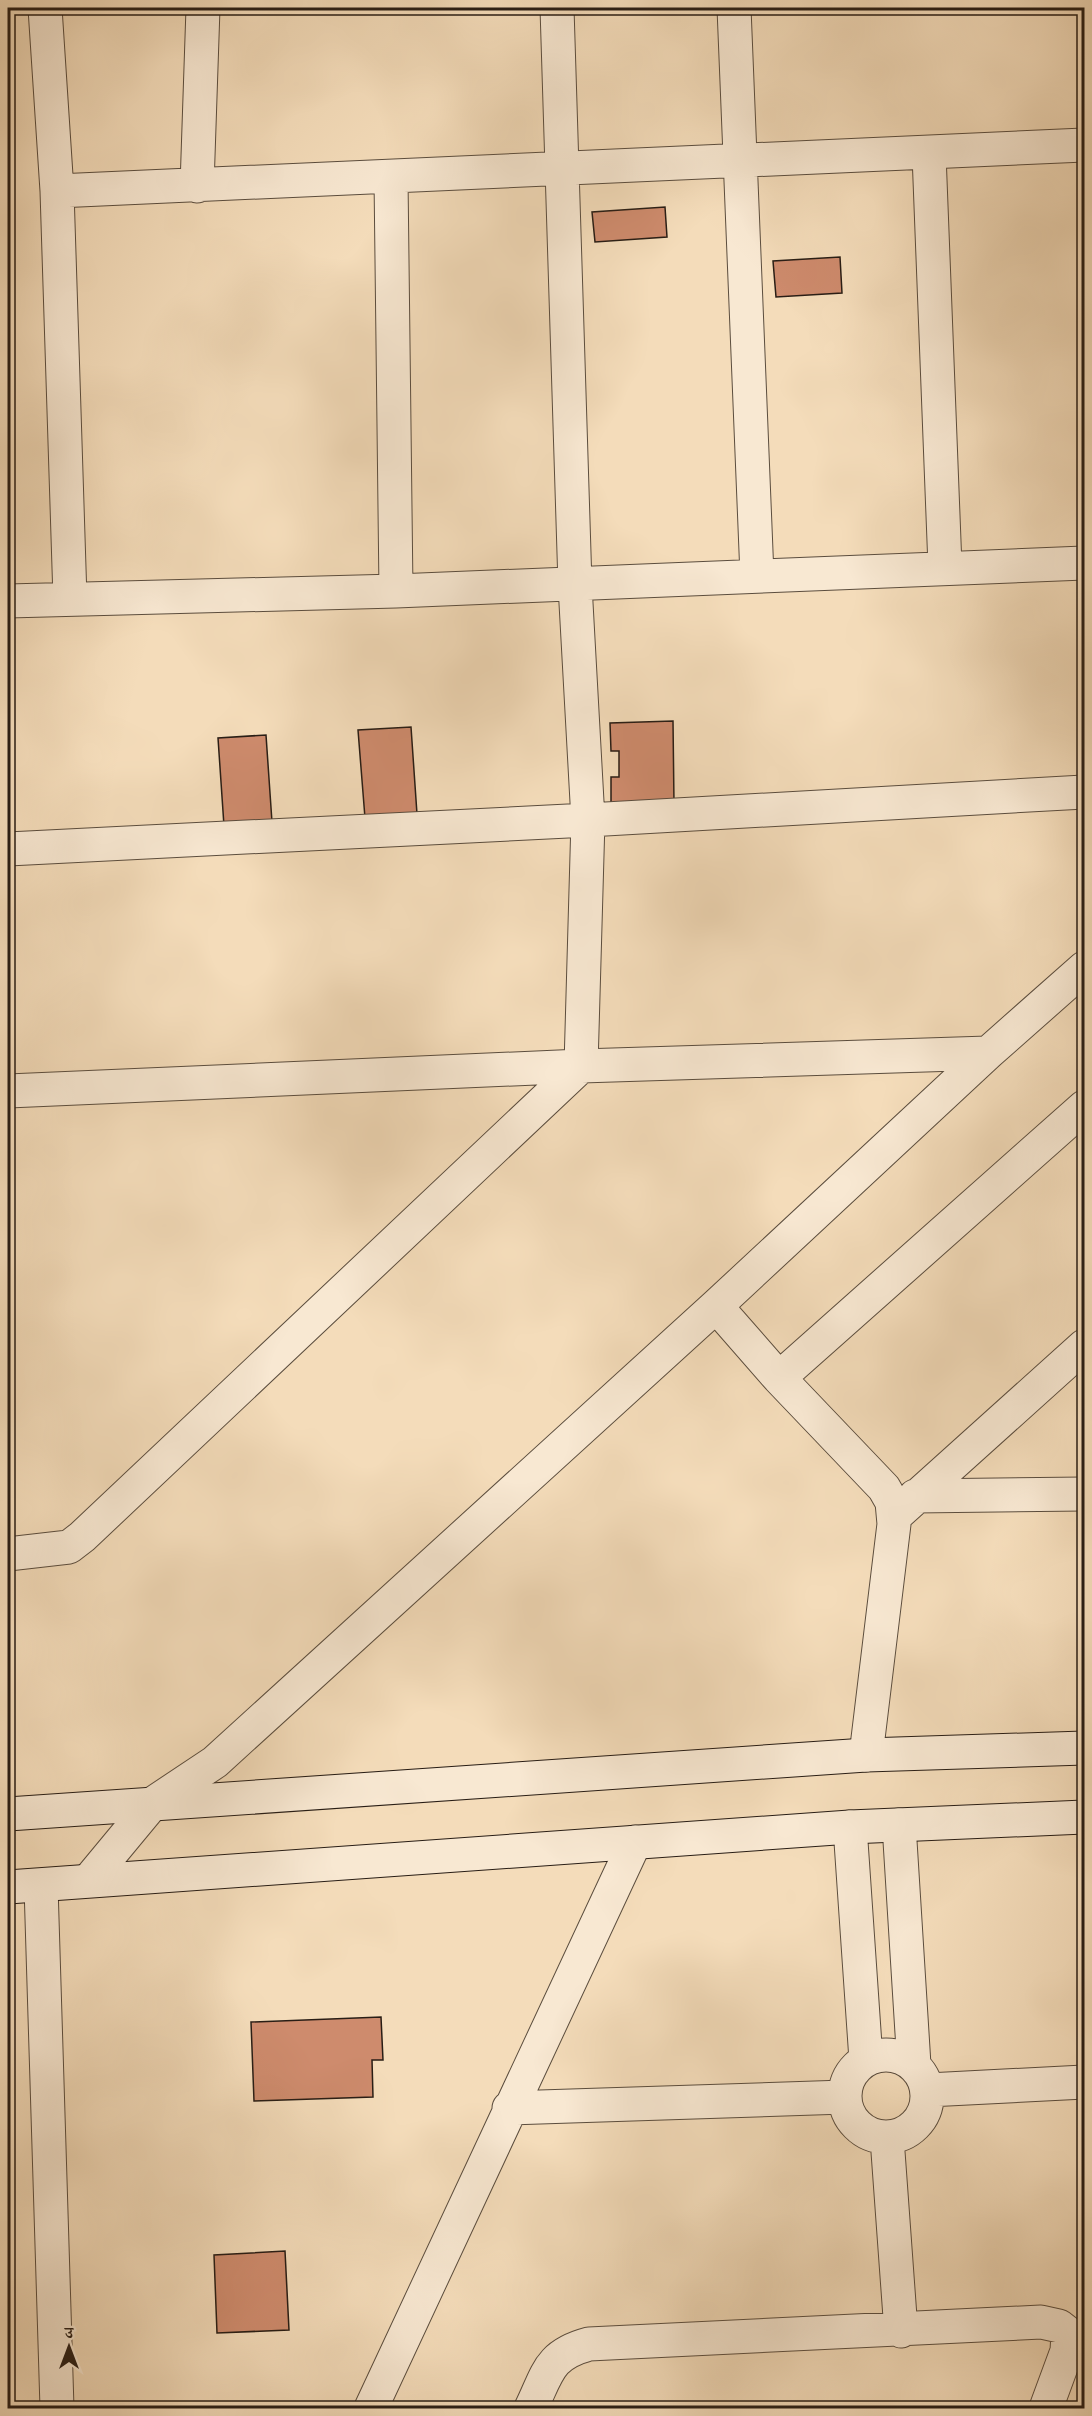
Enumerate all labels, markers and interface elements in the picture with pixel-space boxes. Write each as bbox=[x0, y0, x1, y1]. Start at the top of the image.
north arrow bbox=[39, 2317, 99, 2377]
text: उ bbox=[64, 2320, 75, 2344]

